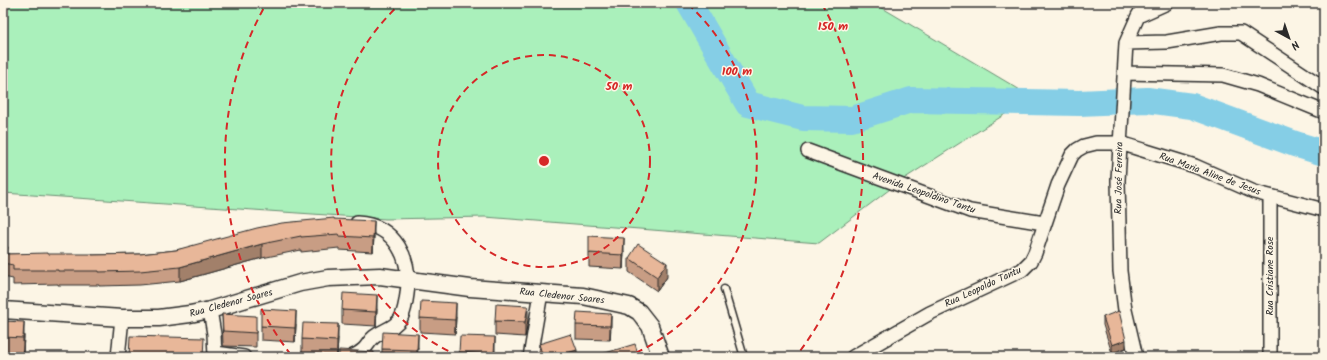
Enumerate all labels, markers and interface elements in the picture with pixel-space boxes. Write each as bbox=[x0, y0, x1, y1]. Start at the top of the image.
text: 150 m bbox=[818, 17, 848, 36]
north arrow bbox=[1269, 18, 1309, 58]
text: N bbox=[1286, 36, 1303, 54]
text: 100 m bbox=[722, 62, 752, 81]
text: 50 m bbox=[605, 77, 633, 96]
street label: Rua José Ferreira bbox=[1110, 141, 1128, 214]
street label: Rua Maria Aline de Jesus bbox=[1157, 148, 1264, 200]
centre of rings bbox=[537, 154, 551, 168]
street label: Avenida Leopoldino Tantu bbox=[870, 168, 978, 218]
street label: Rua Cristiane Rose bbox=[1262, 236, 1278, 316]
street label: Rua Leopoldo Tantu bbox=[942, 262, 1024, 312]
street label: Rua Cledenor Soares bbox=[188, 284, 275, 322]
street label: Rua Cledenor Soares bbox=[519, 284, 606, 309]

